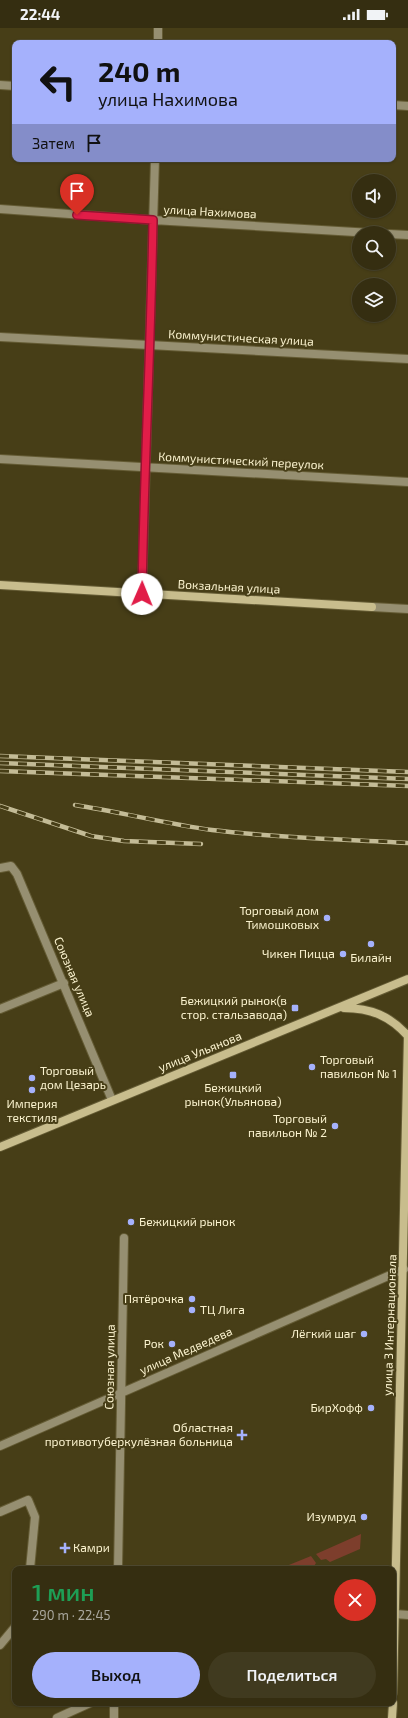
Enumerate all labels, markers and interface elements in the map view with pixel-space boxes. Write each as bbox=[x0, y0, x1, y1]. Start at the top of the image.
text: 22:44 bbox=[20, 5, 60, 23]
text: 240 m bbox=[98, 54, 181, 88]
icon: left bbox=[32, 56, 84, 108]
text: улица Нахимова bbox=[98, 88, 238, 110]
icon: arrive bbox=[83, 132, 105, 154]
text: Затем bbox=[32, 134, 75, 152]
pin bbox=[60, 174, 94, 215]
map controls bbox=[352, 174, 396, 322]
button: sound bbox=[352, 174, 396, 218]
icon: arrive bbox=[66, 180, 88, 202]
street label: улица Нахимова bbox=[163, 202, 257, 221]
button: search bbox=[352, 226, 396, 270]
button: layers bbox=[352, 278, 396, 322]
street label: Коммунистическая улица bbox=[168, 326, 314, 349]
street label: Коммунистический переулок bbox=[158, 449, 325, 472]
position arrow bbox=[121, 573, 163, 615]
street label: Вокзальная улица bbox=[177, 576, 281, 597]
place label: Торговый дом Тимошковых bbox=[239, 903, 320, 931]
marker: Торговый дом Тимошковых bbox=[322, 913, 332, 923]
street label: Союзная улица bbox=[51, 935, 98, 1019]
marker: Билайн bbox=[366, 939, 376, 949]
place label: Чикен Пицца bbox=[262, 946, 335, 960]
marker: Чикен Пицца bbox=[338, 949, 348, 959]
place label: Билайн bbox=[350, 950, 392, 964]
place label: Бежицкий рынок(в стор. стальзавода) bbox=[180, 993, 287, 1021]
marker: Бежицкий рынок(в стор. стальзавода) bbox=[290, 1003, 300, 1013]
street label: улица Ульянова bbox=[156, 1028, 244, 1075]
place label: Торговый павильон № 1 bbox=[320, 1052, 397, 1080]
marker: Торговый павильон № 1 bbox=[307, 1062, 317, 1072]
place label: Торговый дом Цезарь bbox=[40, 1063, 106, 1091]
marker: Бежицкий рынок(Ульянова) bbox=[228, 1070, 238, 1080]
marker: Торговый дом Цезарь bbox=[27, 1073, 37, 1083]
place label: Бежицкий рынок(Ульянова) bbox=[185, 1080, 282, 1108]
marker: Империя текстиля bbox=[27, 1085, 37, 1095]
place label: Империя текстиля bbox=[6, 1096, 58, 1124]
place label: Торговый павильон № 2 bbox=[248, 1111, 327, 1139]
marker: Торговый павильон № 2 bbox=[330, 1121, 340, 1131]
place label: Бежицкий рынок bbox=[139, 1214, 236, 1228]
marker: Бежицкий рынок bbox=[126, 1217, 136, 1227]
street label: улица 3 Интернационала bbox=[380, 1254, 399, 1396]
place label: Пятёрочка bbox=[124, 1291, 184, 1305]
marker: Пятёрочка bbox=[187, 1294, 197, 1304]
place label: ТЦ Лига bbox=[200, 1302, 245, 1316]
marker: ТЦ Лига bbox=[187, 1305, 197, 1315]
street label: улица Медведева bbox=[137, 1323, 234, 1378]
street label: Союзная улица bbox=[101, 1324, 118, 1410]
place label: Лёгкий шаг bbox=[291, 1326, 356, 1340]
marker: Лёгкий шаг bbox=[359, 1329, 369, 1339]
place label: Рок bbox=[144, 1336, 165, 1350]
marker: Рок bbox=[167, 1339, 177, 1349]
place label: БирХофф bbox=[310, 1400, 363, 1414]
marker: БирХофф bbox=[366, 1403, 376, 1413]
place label: Областная противотуберкулёзная больница bbox=[45, 1420, 233, 1449]
marker: Областная противотуберкулёзная больница bbox=[236, 1429, 248, 1441]
place label: Изумруд bbox=[307, 1509, 356, 1524]
marker: Изумруд bbox=[359, 1512, 369, 1522]
place label: Камри bbox=[73, 1540, 110, 1554]
marker: Камри bbox=[60, 1543, 70, 1553]
text: 1 мин bbox=[32, 1577, 94, 1606]
button: close bbox=[334, 1579, 376, 1621]
text: 290 m · 22:45 bbox=[32, 1607, 110, 1623]
button: Выход bbox=[32, 1652, 200, 1698]
button: Поделиться bbox=[208, 1652, 376, 1698]

